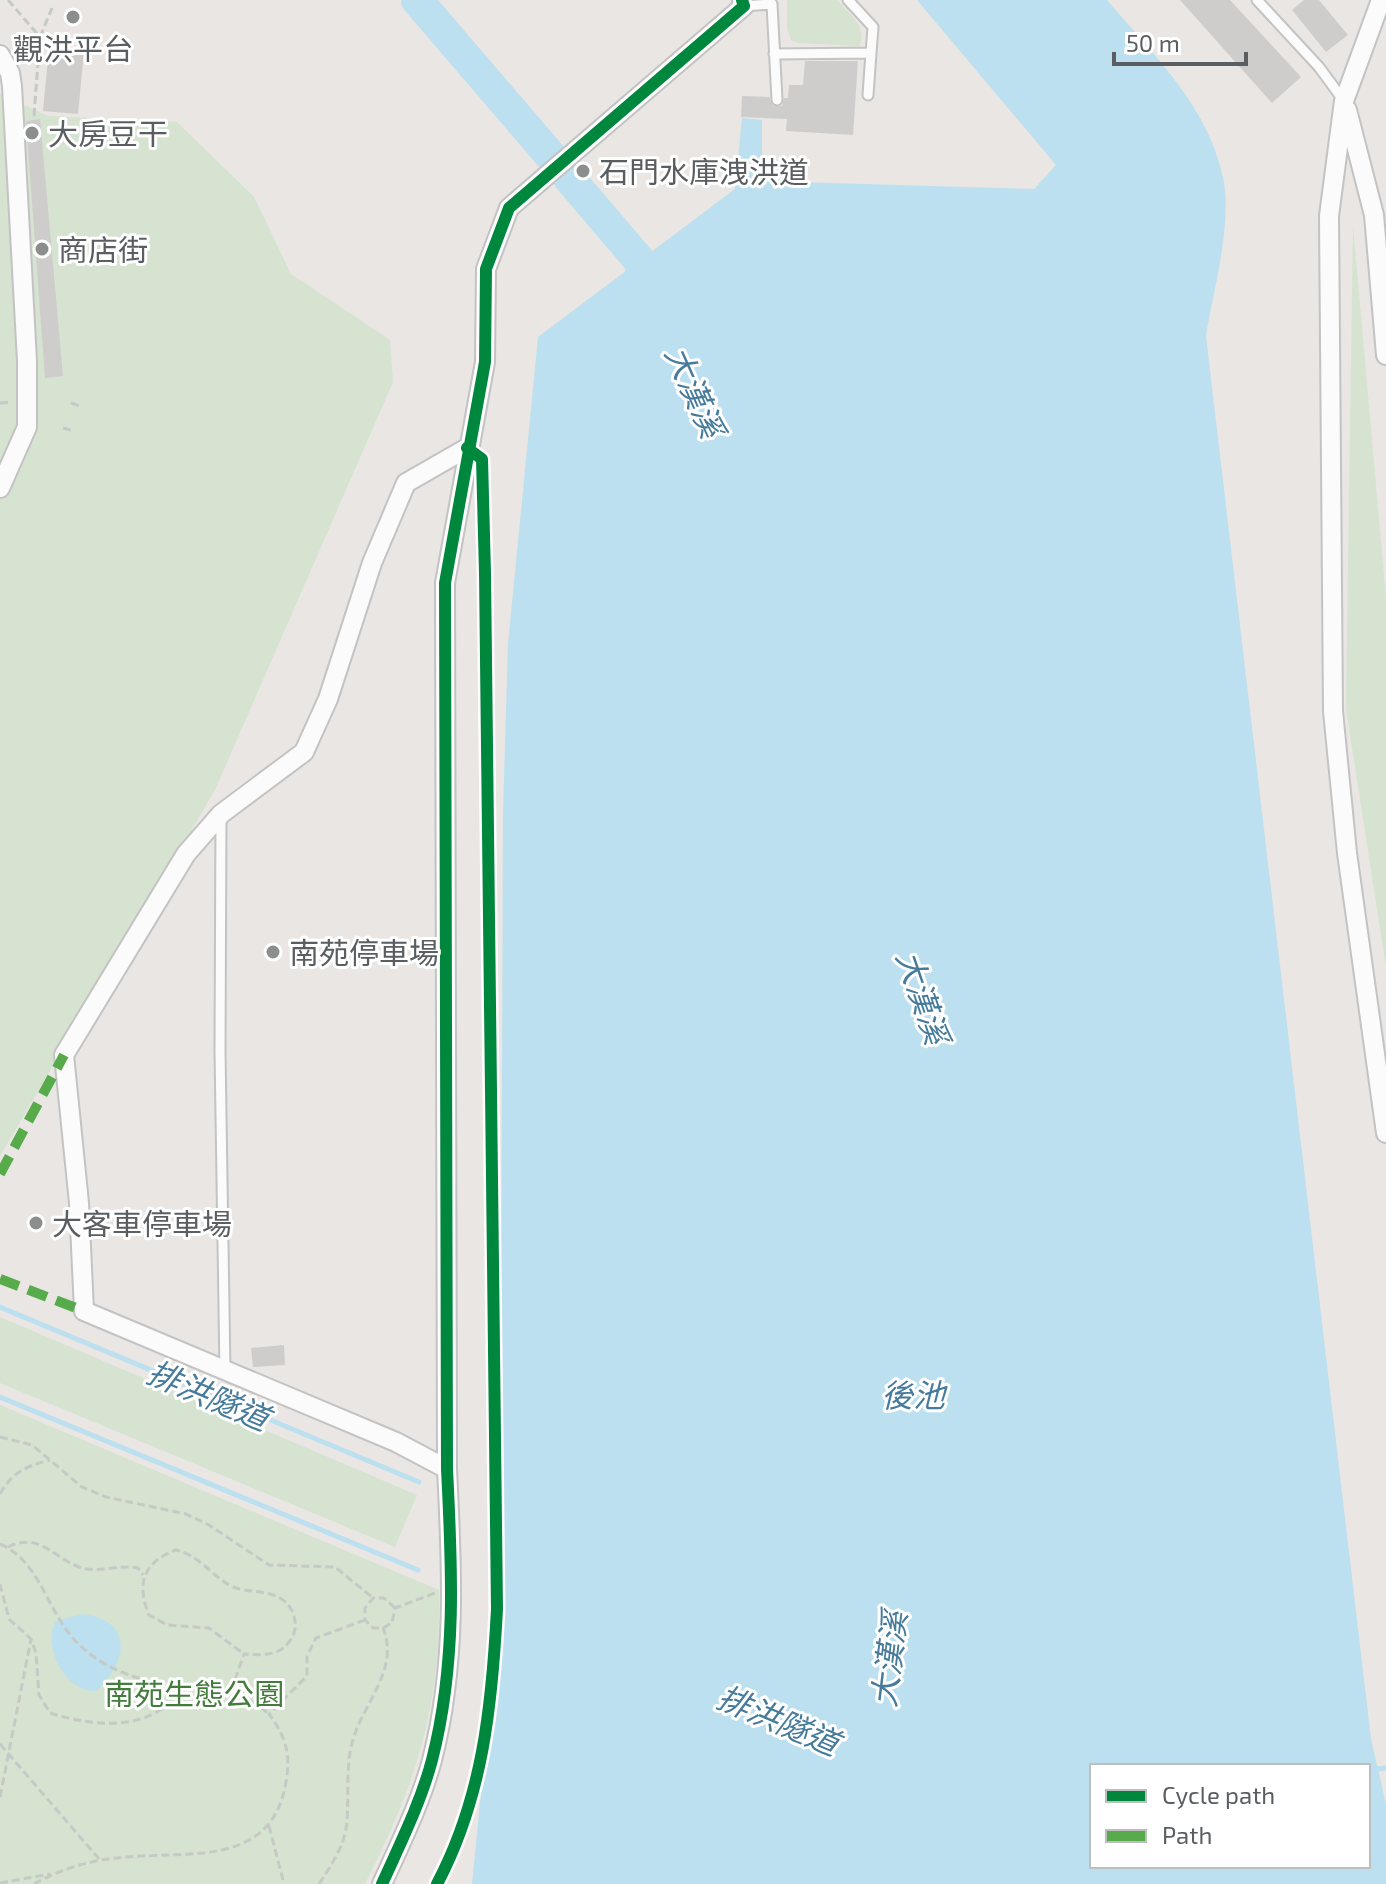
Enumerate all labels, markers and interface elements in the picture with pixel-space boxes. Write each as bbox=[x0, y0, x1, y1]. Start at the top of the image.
marker: 觀洪平台 bbox=[64, 8, 82, 26]
scale bar bbox=[1114, 16, 1246, 66]
text: 50 m bbox=[1126, 28, 1180, 57]
place label: 觀洪平台 bbox=[13, 30, 133, 66]
place label: 大房豆干 bbox=[48, 115, 168, 151]
marker: 大房豆干 bbox=[23, 124, 41, 142]
place label: 石門水庫洩洪道 bbox=[599, 153, 809, 189]
marker: 石門水庫洩洪道 bbox=[574, 162, 592, 180]
place label: 商店街 bbox=[58, 231, 148, 267]
marker: 商店街 bbox=[33, 240, 51, 258]
water label: 大漢溪 bbox=[659, 339, 735, 446]
place label: 南苑停車場 bbox=[289, 934, 439, 970]
marker: 南苑停車場 bbox=[264, 943, 282, 961]
water label: 大漢溪 bbox=[890, 945, 959, 1052]
place label: 大客車停車場 bbox=[52, 1205, 232, 1241]
marker: 大客車停車場 bbox=[27, 1214, 45, 1232]
water label: 排洪隧道 bbox=[143, 1352, 279, 1438]
water label: 後池 bbox=[881, 1375, 948, 1413]
water label: 大漢溪 bbox=[863, 1605, 913, 1709]
park label: 南苑生態公園 bbox=[104, 1675, 284, 1711]
water label: 排洪隧道 bbox=[713, 1677, 849, 1763]
legend bbox=[1090, 1764, 1370, 1868]
text: Cycle path bbox=[1162, 1780, 1275, 1809]
text: Path bbox=[1162, 1820, 1212, 1849]

